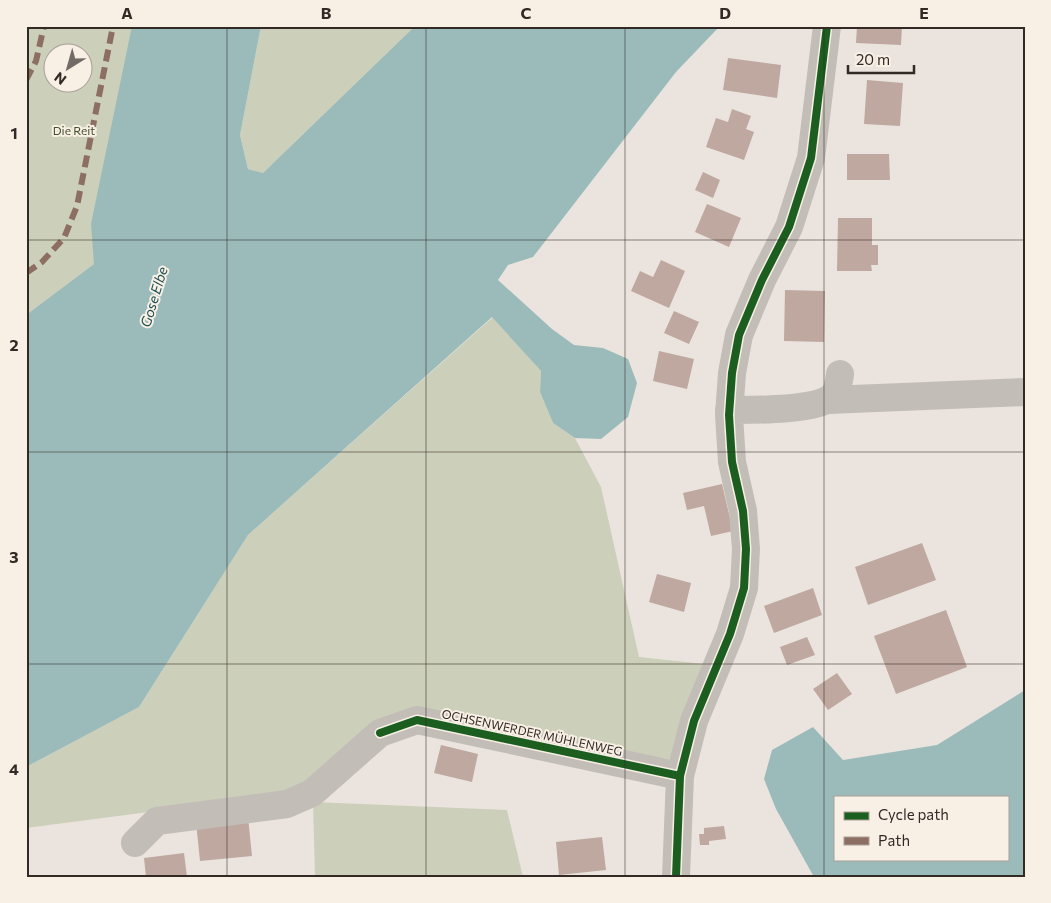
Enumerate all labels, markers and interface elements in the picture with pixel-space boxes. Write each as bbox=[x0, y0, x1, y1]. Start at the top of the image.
text: A bbox=[121, 3, 133, 22]
text: B bbox=[321, 3, 332, 22]
text: C bbox=[521, 3, 532, 22]
text: D bbox=[719, 3, 731, 22]
text: E bbox=[919, 3, 929, 22]
north arrow bbox=[42, 42, 92, 92]
scale bar bbox=[848, 42, 915, 74]
text: 20 m bbox=[856, 50, 890, 68]
text: N bbox=[51, 69, 69, 89]
text: 1 bbox=[10, 123, 18, 142]
park label: Die Reit bbox=[53, 123, 95, 137]
water label: Gose Elbe bbox=[136, 264, 171, 329]
text: 2 bbox=[9, 335, 19, 354]
text: 3 bbox=[9, 547, 19, 566]
street label: OCHSENWERDER MÜHLENWEG bbox=[441, 706, 624, 758]
text: 4 bbox=[9, 759, 19, 778]
legend bbox=[834, 796, 1008, 860]
text: Cycle path bbox=[878, 805, 949, 823]
text: Path bbox=[878, 831, 910, 849]

